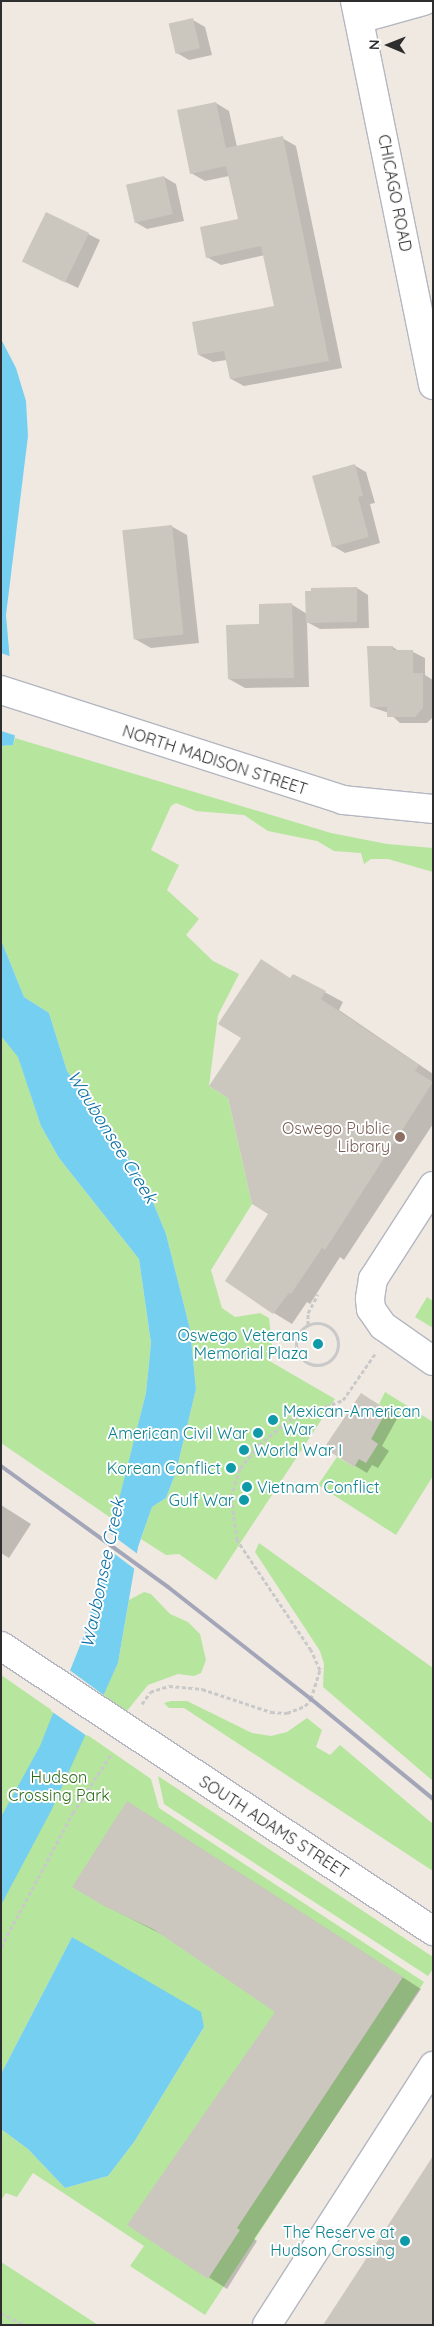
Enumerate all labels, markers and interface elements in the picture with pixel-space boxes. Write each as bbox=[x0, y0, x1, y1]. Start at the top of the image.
north arrow bbox=[364, 20, 414, 70]
text: N bbox=[365, 39, 383, 50]
street label: CHICAGO ROAD bbox=[374, 133, 416, 253]
street label: NORTH MADISON STREET bbox=[120, 721, 310, 799]
water label: Waubonsee Creek bbox=[62, 1067, 162, 1207]
place label: Oswego Public Library bbox=[282, 1118, 390, 1156]
marker: Oswego Public Library bbox=[394, 1131, 406, 1143]
place label: Oswego Veterans Memorial Plaza bbox=[177, 1325, 308, 1363]
marker: Oswego Veterans Memorial Plaza bbox=[312, 1338, 324, 1350]
place label: Mexican-American War bbox=[283, 1401, 421, 1439]
marker: Mexican-American War bbox=[267, 1414, 279, 1426]
place label: American Civil War bbox=[108, 1423, 248, 1443]
marker: American Civil War bbox=[252, 1427, 264, 1439]
place label: World War I bbox=[254, 1440, 342, 1460]
marker: World War I bbox=[238, 1444, 250, 1456]
place label: Korean Conflict bbox=[107, 1458, 221, 1478]
marker: Korean Conflict bbox=[225, 1462, 237, 1474]
place label: Vietnam Conflict bbox=[257, 1477, 379, 1497]
marker: Vietnam Conflict bbox=[241, 1481, 253, 1493]
place label: Gulf War bbox=[169, 1490, 234, 1510]
marker: Gulf War bbox=[238, 1494, 250, 1506]
water label: Waubonsee Creek bbox=[77, 1496, 129, 1650]
park label: Hudson Crossing Park bbox=[8, 1767, 110, 1805]
street label: SOUTH ADAMS STREET bbox=[196, 1772, 352, 1882]
place label: The Reserve at Hudson Crossing bbox=[270, 2222, 395, 2260]
marker: The Reserve at Hudson Crossing bbox=[399, 2235, 411, 2247]

